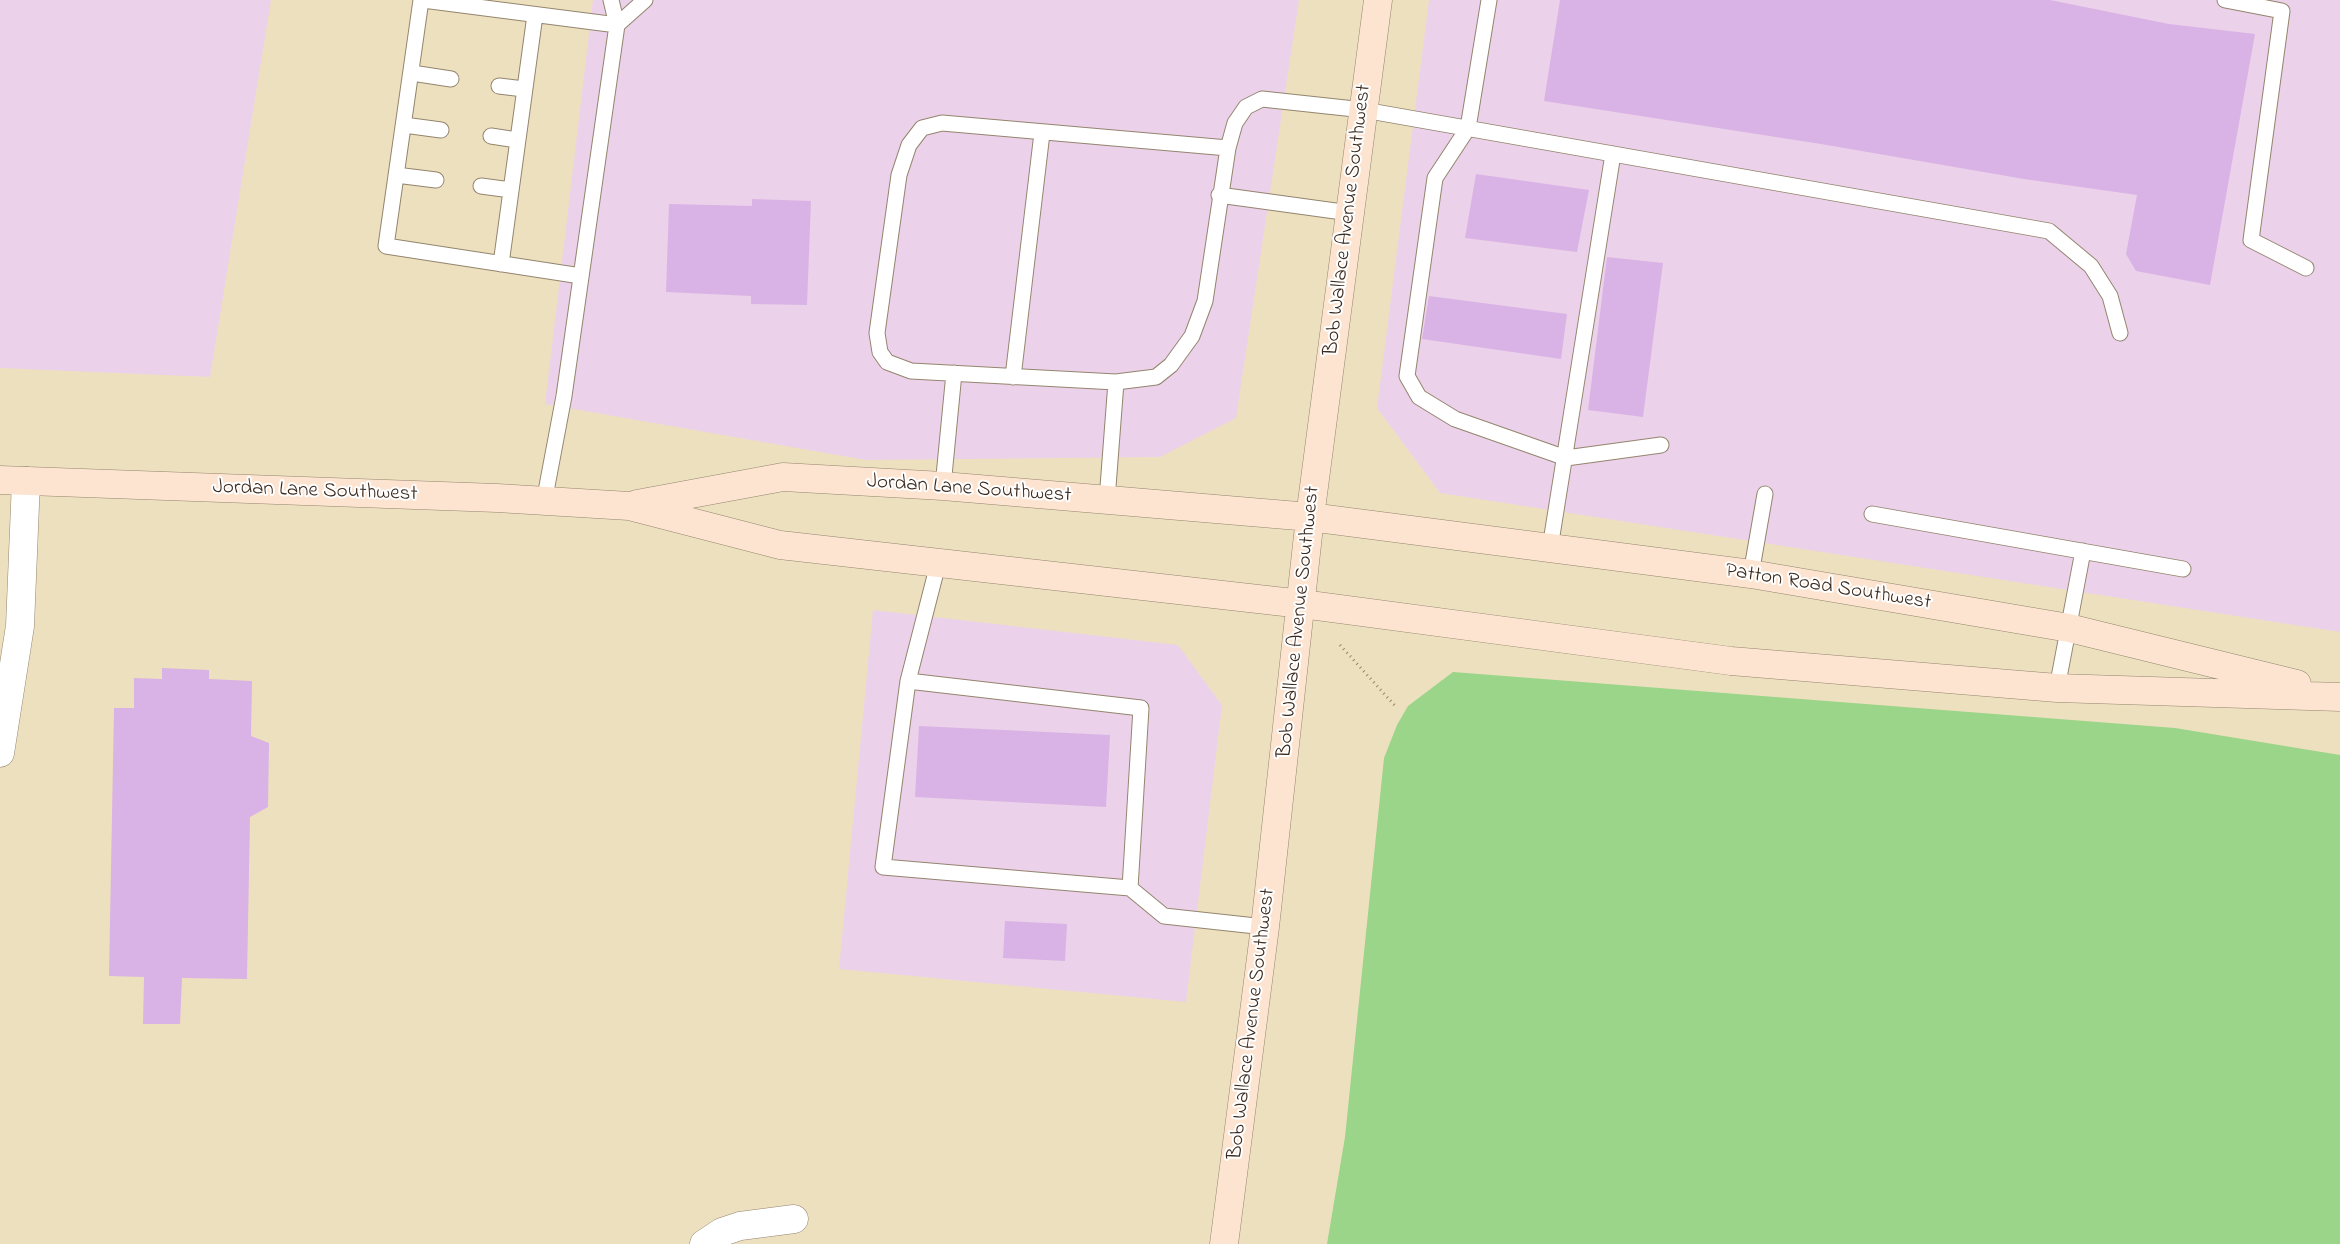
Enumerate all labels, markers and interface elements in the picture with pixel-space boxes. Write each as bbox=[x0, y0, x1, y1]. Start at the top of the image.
street label: Bob Wallace Avenue Southwest bbox=[1320, 83, 1378, 357]
street label: Jordan Lane Southwest bbox=[866, 470, 1072, 510]
street label: Jordan Lane Southwest bbox=[212, 476, 418, 508]
street label: Bob Wallace Avenue Southwest bbox=[1273, 485, 1327, 759]
street label: Patton Road Southwest bbox=[1723, 559, 1933, 617]
street label: Bob Wallace Avenue Southwest bbox=[1224, 887, 1282, 1161]

